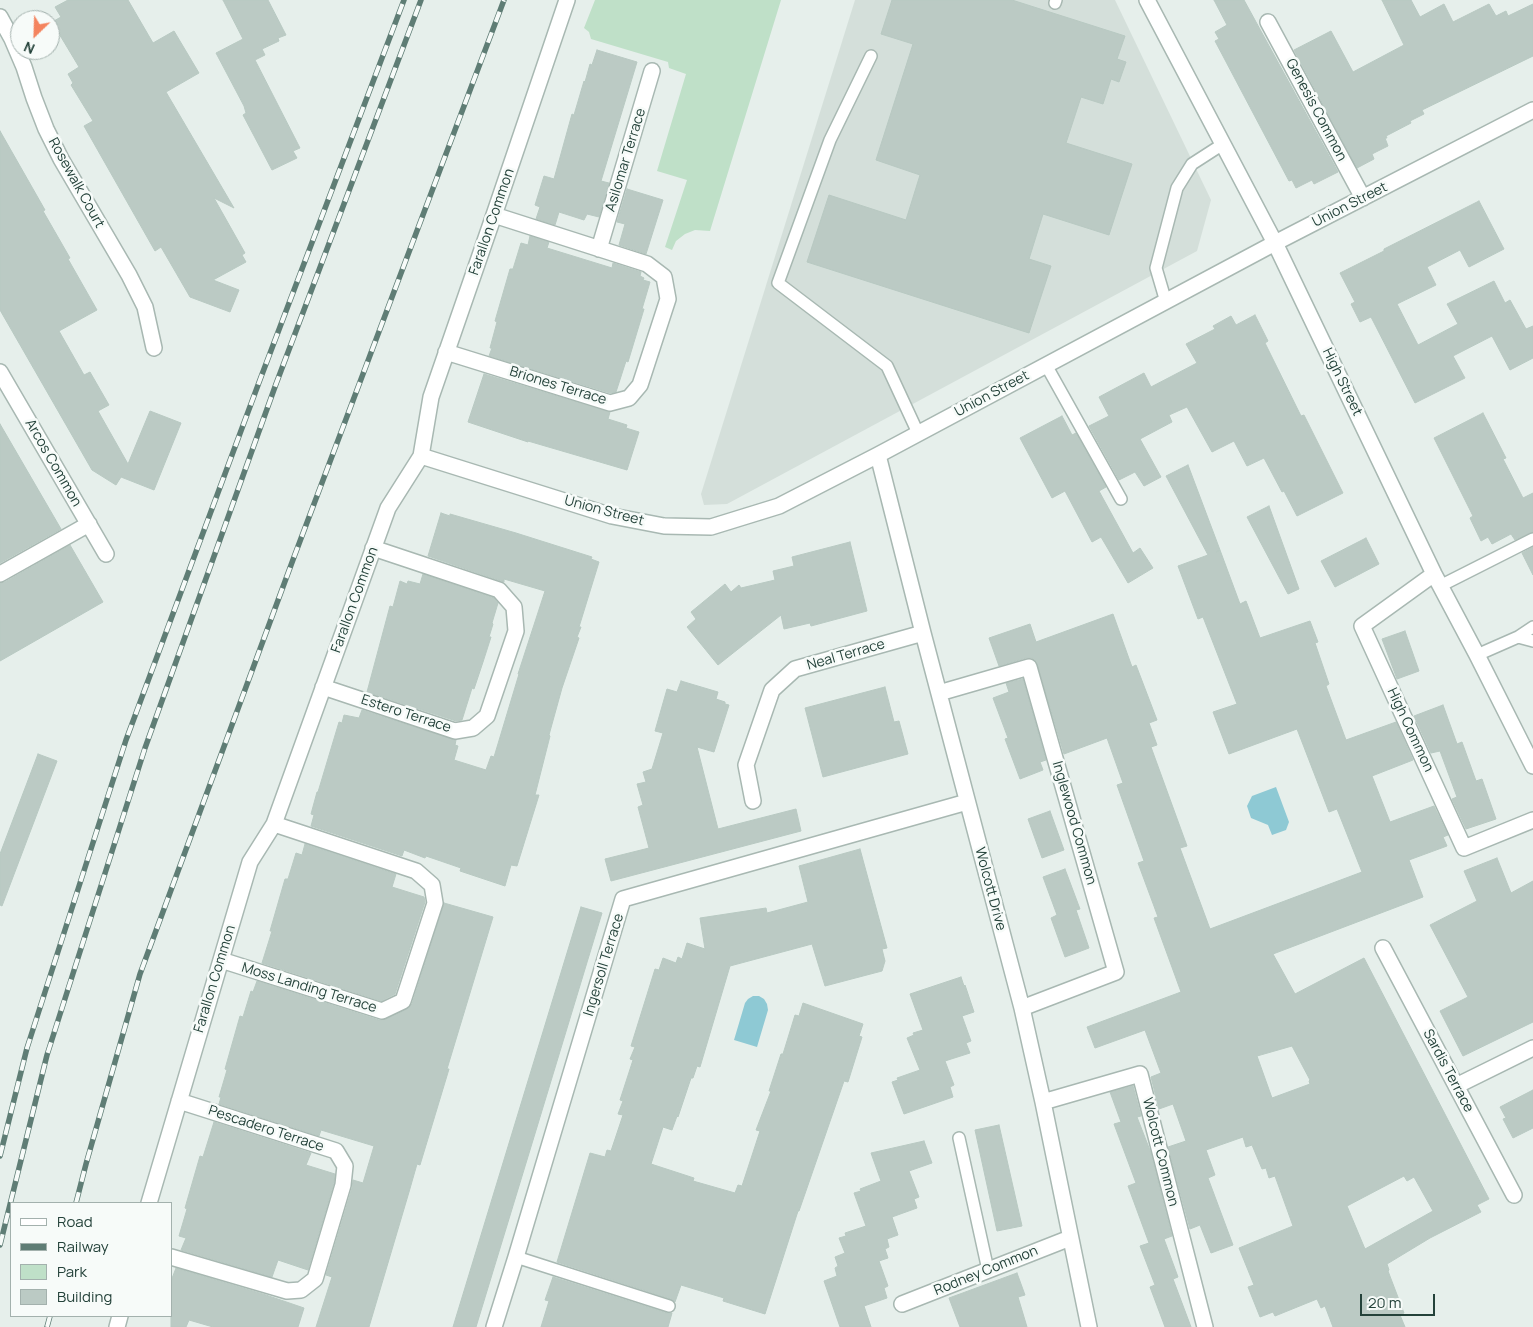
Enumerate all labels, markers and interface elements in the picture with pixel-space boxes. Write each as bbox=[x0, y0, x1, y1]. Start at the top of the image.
north arrow bbox=[10, 10, 60, 60]
text: N bbox=[21, 38, 38, 59]
street label: Genesis Common bbox=[1282, 56, 1350, 164]
street label: Asilomar Terrace bbox=[602, 106, 650, 214]
street label: Rosewalk Court bbox=[44, 135, 108, 231]
street label: Farallon Common bbox=[466, 166, 518, 278]
street label: Union Street bbox=[1310, 179, 1390, 231]
street label: High Street bbox=[1318, 345, 1366, 419]
street label: Briones Terrace bbox=[507, 363, 609, 409]
street label: Union Street bbox=[952, 367, 1032, 421]
street label: Arcos Common bbox=[21, 416, 85, 510]
street label: Union Street bbox=[562, 492, 646, 530]
street label: Farallon Common bbox=[328, 545, 382, 655]
street label: Neal Terrace bbox=[805, 636, 887, 674]
street label: High Common bbox=[1383, 685, 1437, 775]
street label: Estero Terrace bbox=[359, 692, 453, 736]
street label: Inglewood Common bbox=[1048, 759, 1100, 887]
street label: Wolcott Drive bbox=[971, 846, 1009, 932]
street label: Ingersoll Terrace bbox=[580, 912, 628, 1018]
street label: Farallon Common bbox=[191, 923, 239, 1035]
street label: Moss Landing Terrace bbox=[239, 959, 379, 1017]
street label: Sardis Terrace bbox=[1419, 1027, 1477, 1115]
street label: Wolcott Common bbox=[1138, 1096, 1182, 1208]
street label: Pescadero Terrace bbox=[206, 1102, 326, 1156]
legend bbox=[10, 1202, 172, 1317]
text: Road bbox=[57, 1211, 93, 1232]
text: Railway bbox=[57, 1236, 109, 1257]
street label: Rodney Common bbox=[932, 1243, 1040, 1299]
text: Park bbox=[57, 1261, 87, 1282]
scale bar bbox=[1363, 1284, 1438, 1316]
text: Building bbox=[57, 1286, 112, 1307]
text: 20 m bbox=[1368, 1292, 1401, 1313]

